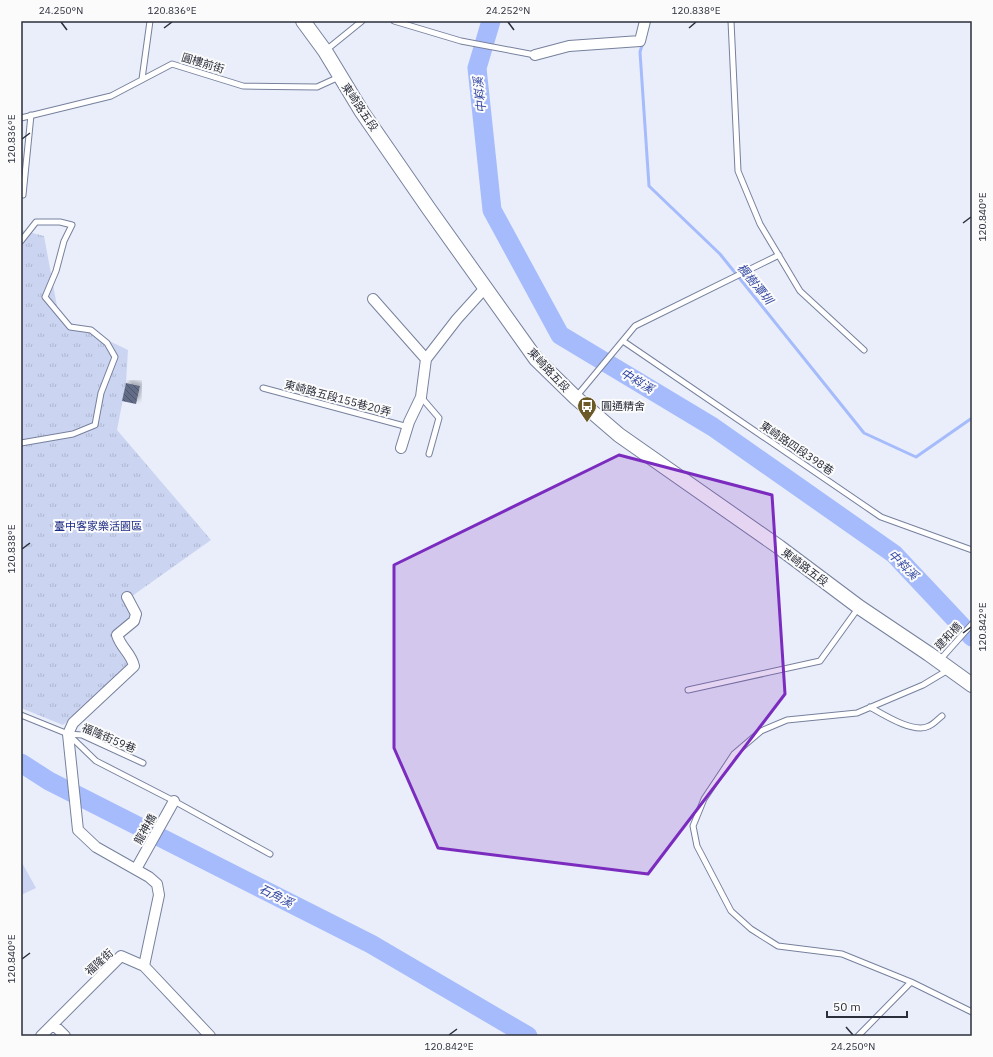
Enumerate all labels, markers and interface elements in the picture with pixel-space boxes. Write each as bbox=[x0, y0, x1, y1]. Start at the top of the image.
text: 24.250°N bbox=[39, 4, 83, 17]
text: 120.836°E bbox=[147, 4, 197, 17]
text: 24.252°N bbox=[486, 4, 530, 17]
text: 120.838°E bbox=[671, 4, 721, 17]
street label: 圓樓前街 bbox=[180, 50, 226, 76]
water label: 中嵙溪 bbox=[470, 74, 489, 114]
street label: 東崎路五段 bbox=[339, 80, 381, 134]
text: 120.836°E bbox=[5, 114, 18, 164]
text: 120.840°E bbox=[976, 192, 989, 242]
water label: 楓樹潭圳 bbox=[734, 260, 778, 309]
street label: 東崎路五段 bbox=[525, 345, 573, 395]
water label: 中嵙溪 bbox=[618, 365, 658, 397]
street label: 東崎路五段155巷20弄 bbox=[283, 377, 393, 419]
bus stop icon: 圓通精舍 bbox=[576, 395, 598, 423]
place label: 圓通精舍 bbox=[601, 399, 645, 413]
street label: 東崎路四段398巷 bbox=[758, 418, 836, 478]
park label: 臺中客家樂活園區 bbox=[54, 519, 142, 533]
text: 120.838°E bbox=[5, 524, 18, 574]
street label: 東崎路五段 bbox=[779, 545, 831, 589]
water label: 中嵙溪 bbox=[885, 547, 923, 584]
text: 120.842°E bbox=[976, 602, 989, 652]
street label: 建和橋 bbox=[932, 619, 964, 653]
street label: 福隆街59巷 bbox=[80, 720, 138, 756]
street label: 龍神橋 bbox=[131, 811, 159, 847]
water label: 石角溪 bbox=[257, 881, 297, 911]
text: 120.840°E bbox=[5, 934, 18, 984]
street label: 福隆街 bbox=[82, 946, 116, 978]
scale bar bbox=[827, 993, 907, 1019]
text: 50 m bbox=[833, 999, 861, 1014]
text: 120.842°E bbox=[424, 1040, 474, 1053]
text: 24.250°N bbox=[831, 1040, 875, 1053]

